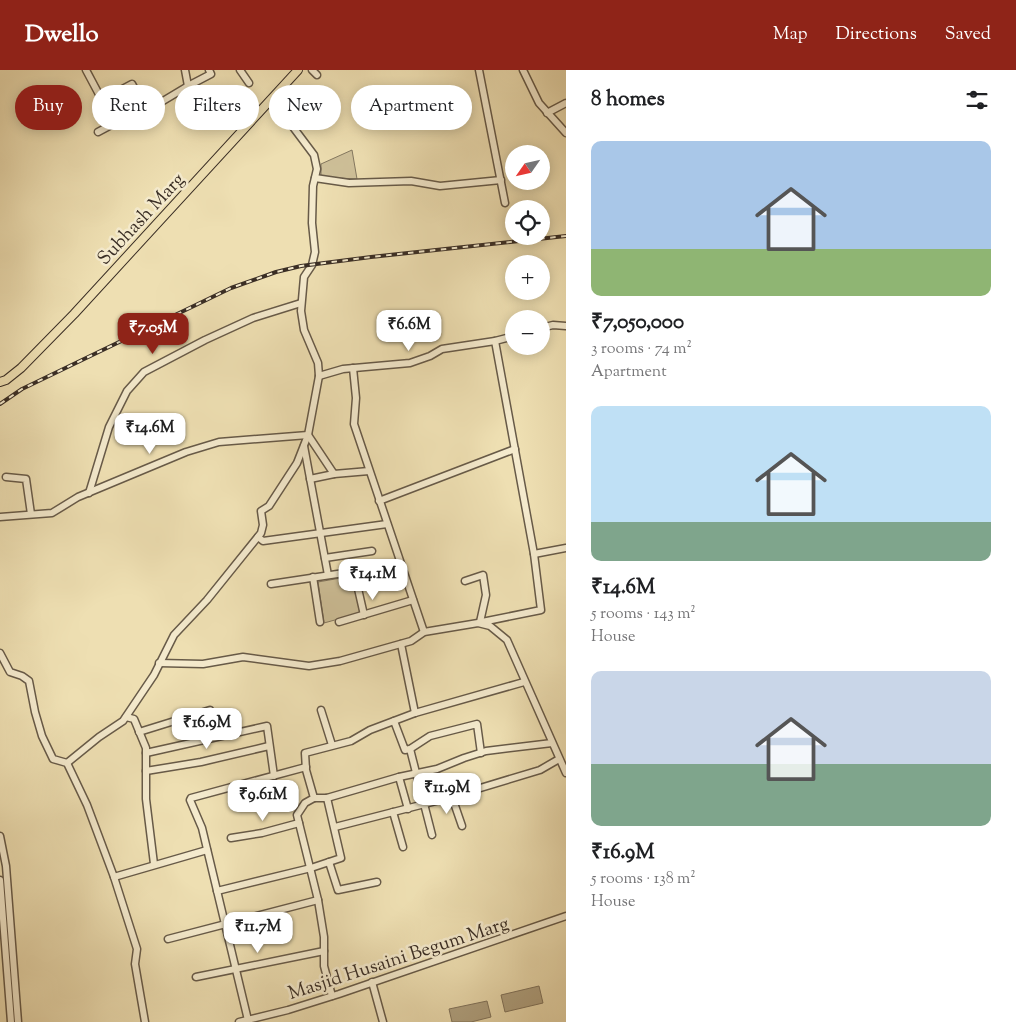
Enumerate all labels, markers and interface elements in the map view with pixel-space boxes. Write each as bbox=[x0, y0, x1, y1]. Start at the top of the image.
text: Dwello bbox=[25, 18, 99, 52]
text: Map bbox=[773, 22, 808, 48]
text: Directions bbox=[836, 22, 917, 48]
text: Saved bbox=[945, 22, 991, 48]
chip: Buy bbox=[15, 85, 82, 130]
chip: Rent bbox=[92, 85, 165, 130]
chip: Filters bbox=[175, 85, 259, 130]
chip: New bbox=[269, 85, 341, 130]
chip: Apartment bbox=[351, 85, 472, 130]
text: 8 homes bbox=[591, 85, 665, 115]
icon: filters bbox=[963, 86, 991, 114]
north arrow bbox=[505, 145, 550, 190]
map controls bbox=[505, 145, 550, 355]
street label: Subhash Marg bbox=[92, 168, 192, 272]
icon: home bbox=[746, 174, 836, 264]
button: locate bbox=[505, 200, 550, 245]
button: + bbox=[505, 255, 550, 300]
text: ₹7,050,000 bbox=[591, 308, 684, 338]
pin: ₹6.6M bbox=[374, 310, 444, 352]
button: − bbox=[505, 310, 550, 355]
pin: ₹7.05M bbox=[112, 312, 194, 355]
text: ₹6.6M bbox=[387, 314, 431, 337]
text: ₹7.05M bbox=[129, 317, 177, 340]
text: 3 rooms · 74 m² bbox=[591, 338, 692, 361]
text: Apartment bbox=[591, 361, 667, 384]
pin: ₹14.6M bbox=[109, 412, 191, 455]
text: ₹14.6M bbox=[125, 417, 175, 440]
icon: home bbox=[746, 439, 836, 529]
pin: ₹14.1M bbox=[332, 558, 414, 601]
text: ₹14.1M bbox=[350, 563, 396, 586]
text: ₹14.6M bbox=[591, 573, 655, 603]
text: 5 rooms · 143 m² bbox=[591, 603, 696, 626]
text: House bbox=[591, 626, 635, 649]
icon: home bbox=[746, 704, 836, 794]
pin: ₹16.9M bbox=[166, 708, 248, 750]
text: ₹16.9M bbox=[183, 712, 231, 735]
pin: ₹11.9M bbox=[406, 772, 488, 815]
text: ₹11.9M bbox=[424, 777, 470, 800]
pin: ₹9.61M bbox=[222, 780, 304, 822]
text: ₹9.61M bbox=[239, 784, 287, 807]
text: ₹16.9M bbox=[591, 838, 655, 868]
text: 5 rooms · 138 m² bbox=[591, 868, 696, 891]
text: House bbox=[591, 891, 635, 914]
street label: Masjid Husaini Begum Marg bbox=[285, 911, 513, 1008]
pin: ₹11.7M bbox=[217, 912, 299, 954]
text: ₹11.7M bbox=[235, 916, 281, 939]

